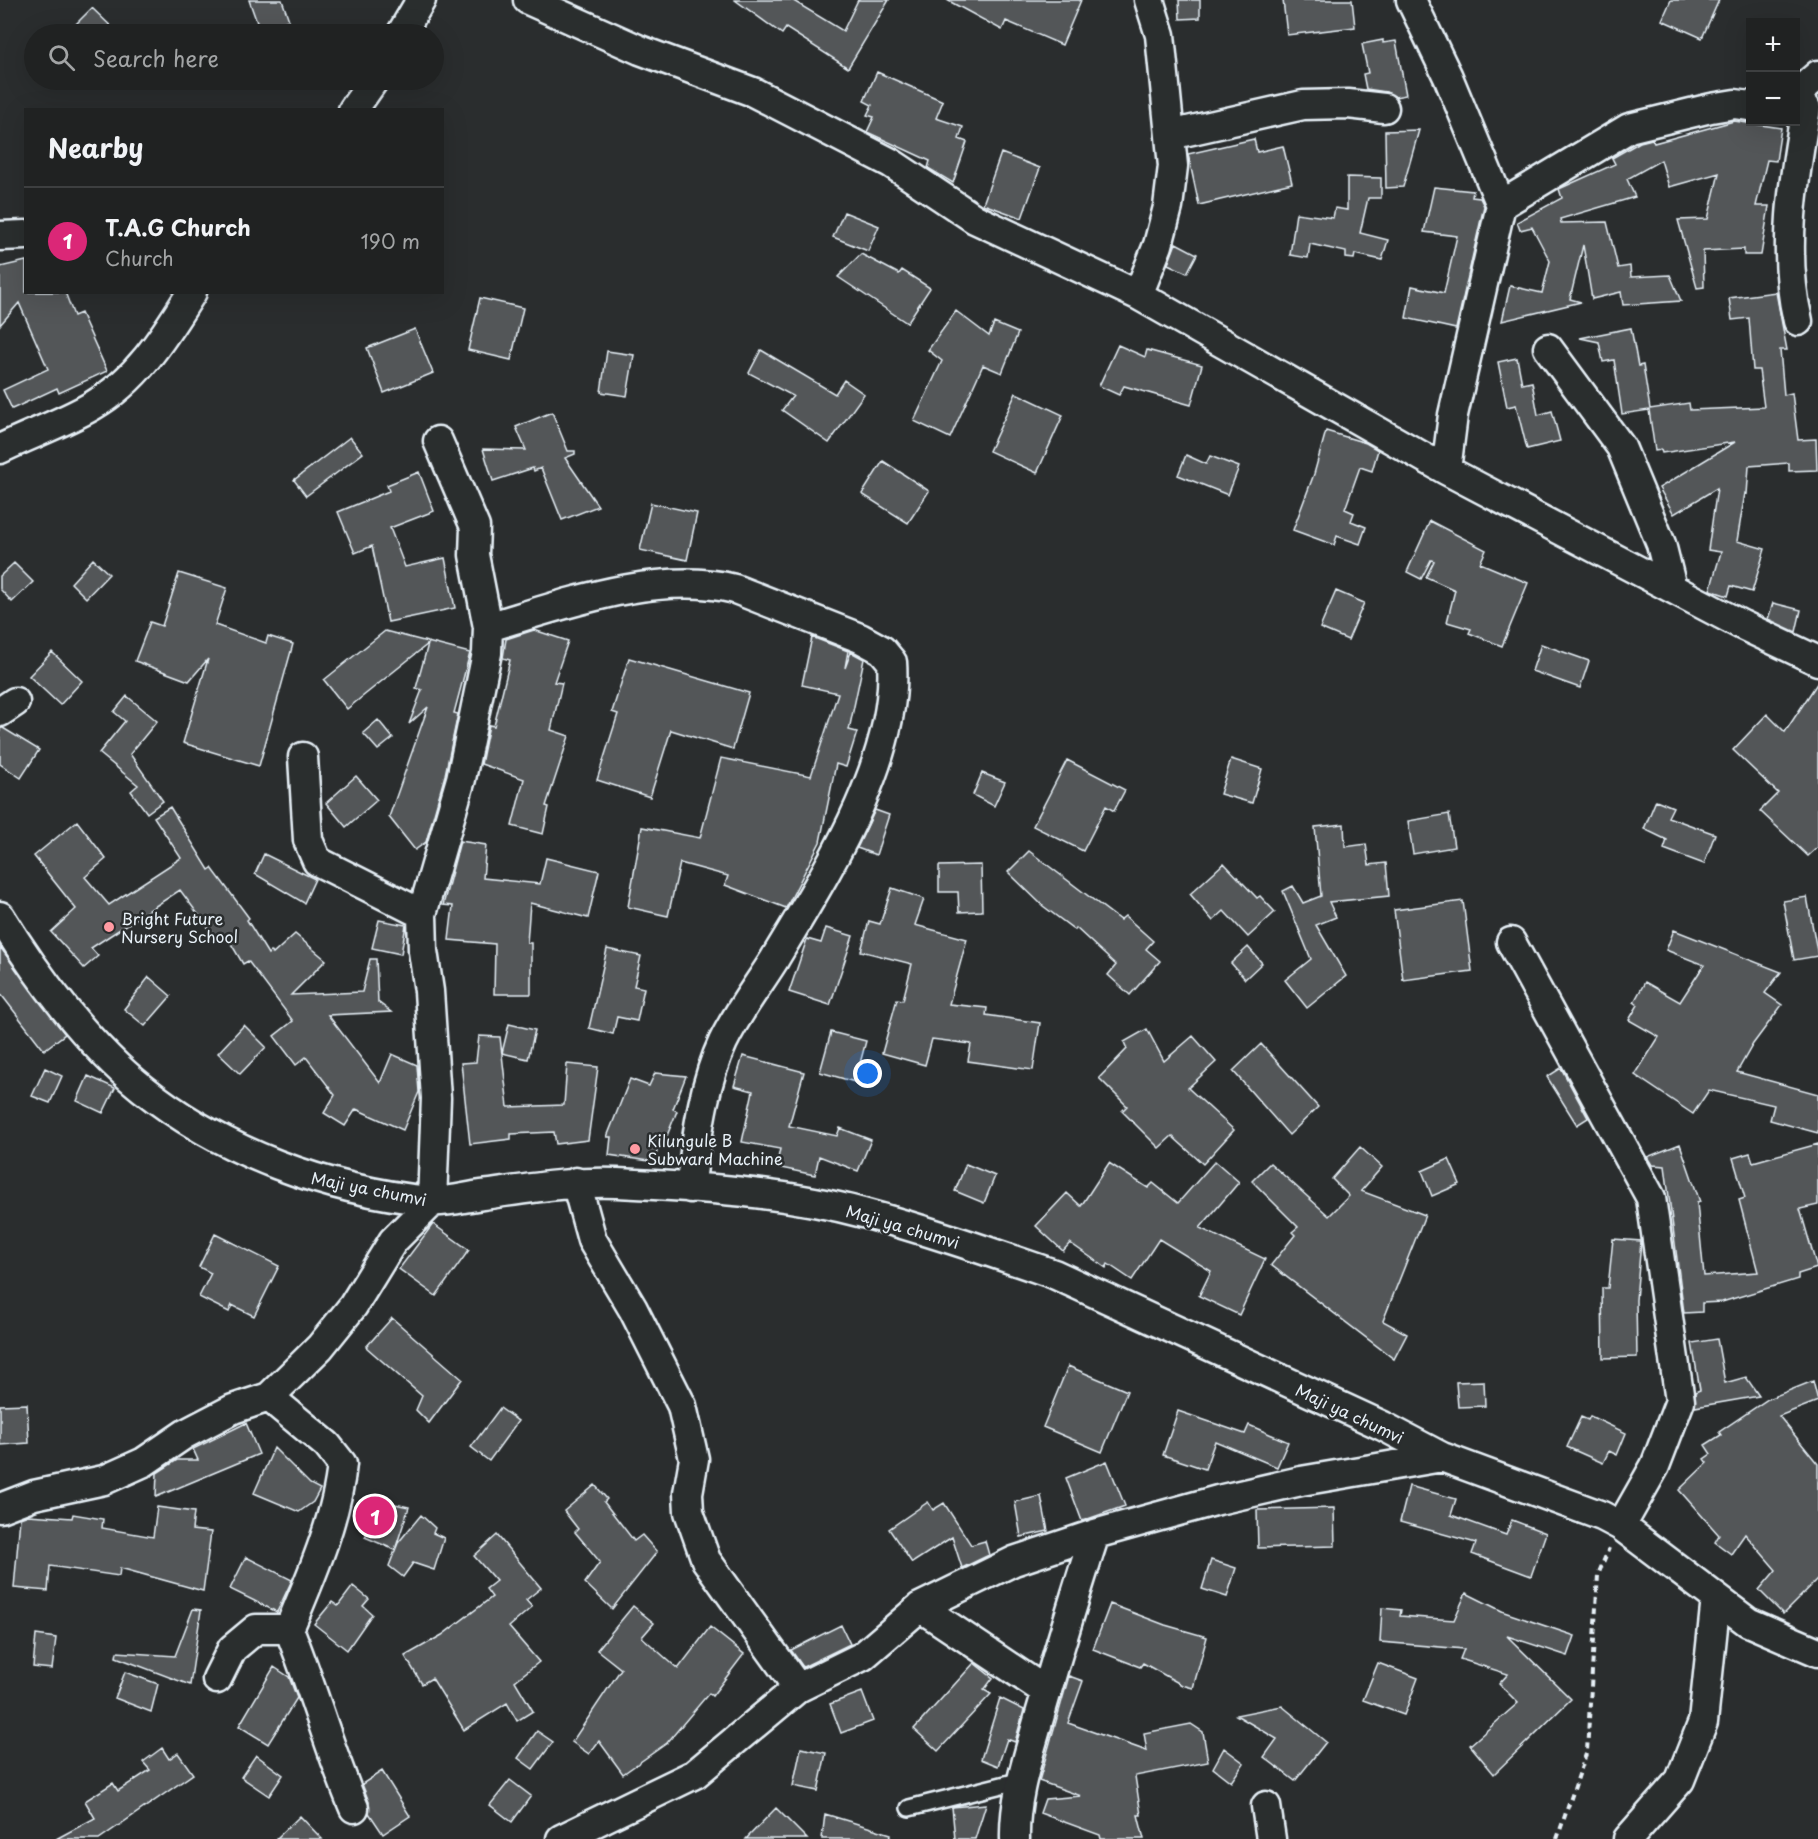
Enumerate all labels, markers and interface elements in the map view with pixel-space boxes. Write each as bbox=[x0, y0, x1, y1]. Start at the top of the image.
map controls bbox=[1746, 18, 1800, 126]
button: + bbox=[1746, 18, 1800, 72]
search box bbox=[24, 24, 444, 90]
icon: search bbox=[45, 41, 78, 74]
text: Search here bbox=[93, 41, 219, 74]
button: − bbox=[1746, 72, 1800, 126]
text: Nearby bbox=[48, 128, 143, 167]
text: T.A.G Church bbox=[105, 210, 251, 243]
text: 1 bbox=[63, 226, 72, 256]
text: 190 m bbox=[361, 226, 420, 256]
text: Church bbox=[105, 243, 174, 273]
place label: Bright Future Nursery School bbox=[121, 906, 238, 948]
marker: Bright Future Nursery School bbox=[102, 920, 116, 934]
your location bbox=[853, 1059, 882, 1088]
place label: Kilungule B Subward Machine bbox=[647, 1128, 783, 1170]
marker: Kilungule B Subward Machine bbox=[628, 1142, 642, 1156]
street label: Maji ya chumvi bbox=[309, 1165, 429, 1211]
street label: Maji ya chumvi bbox=[843, 1198, 963, 1254]
street label: Maji ya chumvi bbox=[1292, 1377, 1408, 1449]
pin: 1 bbox=[356, 1494, 394, 1538]

